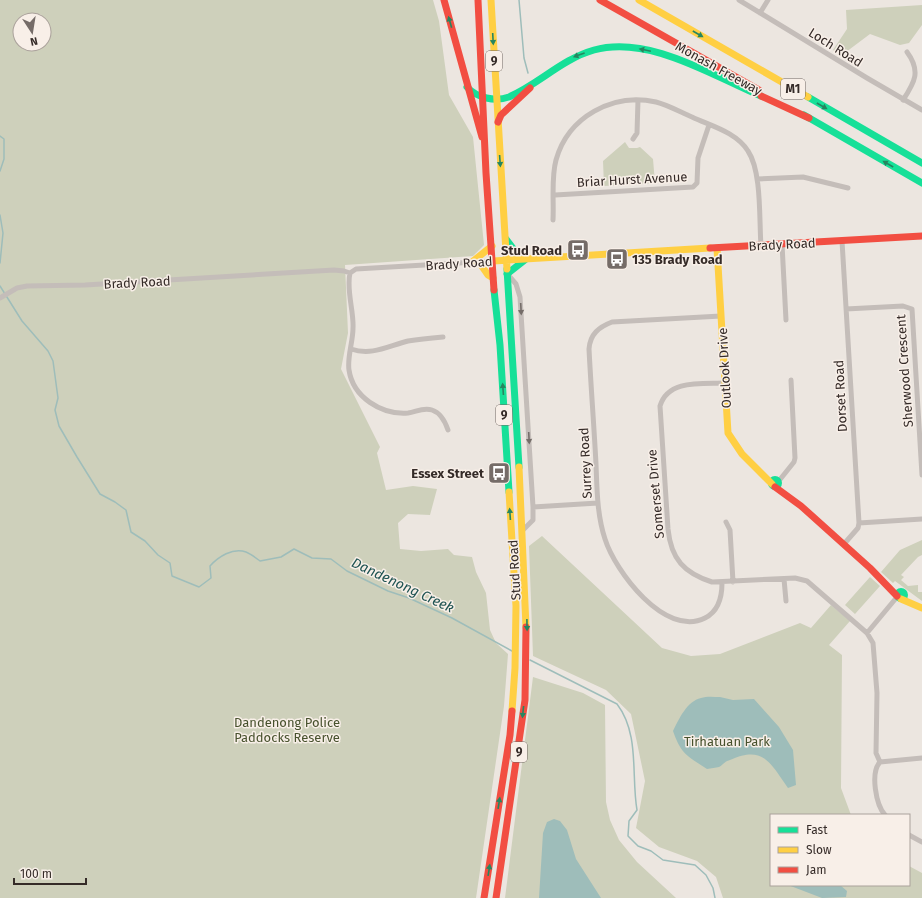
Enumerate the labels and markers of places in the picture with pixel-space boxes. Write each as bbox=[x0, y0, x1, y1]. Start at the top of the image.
bus stop icon: Stud Road bbox=[565, 237, 591, 263]
place label: Stud Road bbox=[501, 243, 562, 258]
bus stop icon: 135 Brady Road bbox=[604, 246, 630, 272]
place label: 135 Brady Road bbox=[632, 252, 723, 267]
bus stop icon: Essex Street bbox=[486, 460, 512, 486]
place label: Essex Street bbox=[411, 466, 485, 481]

